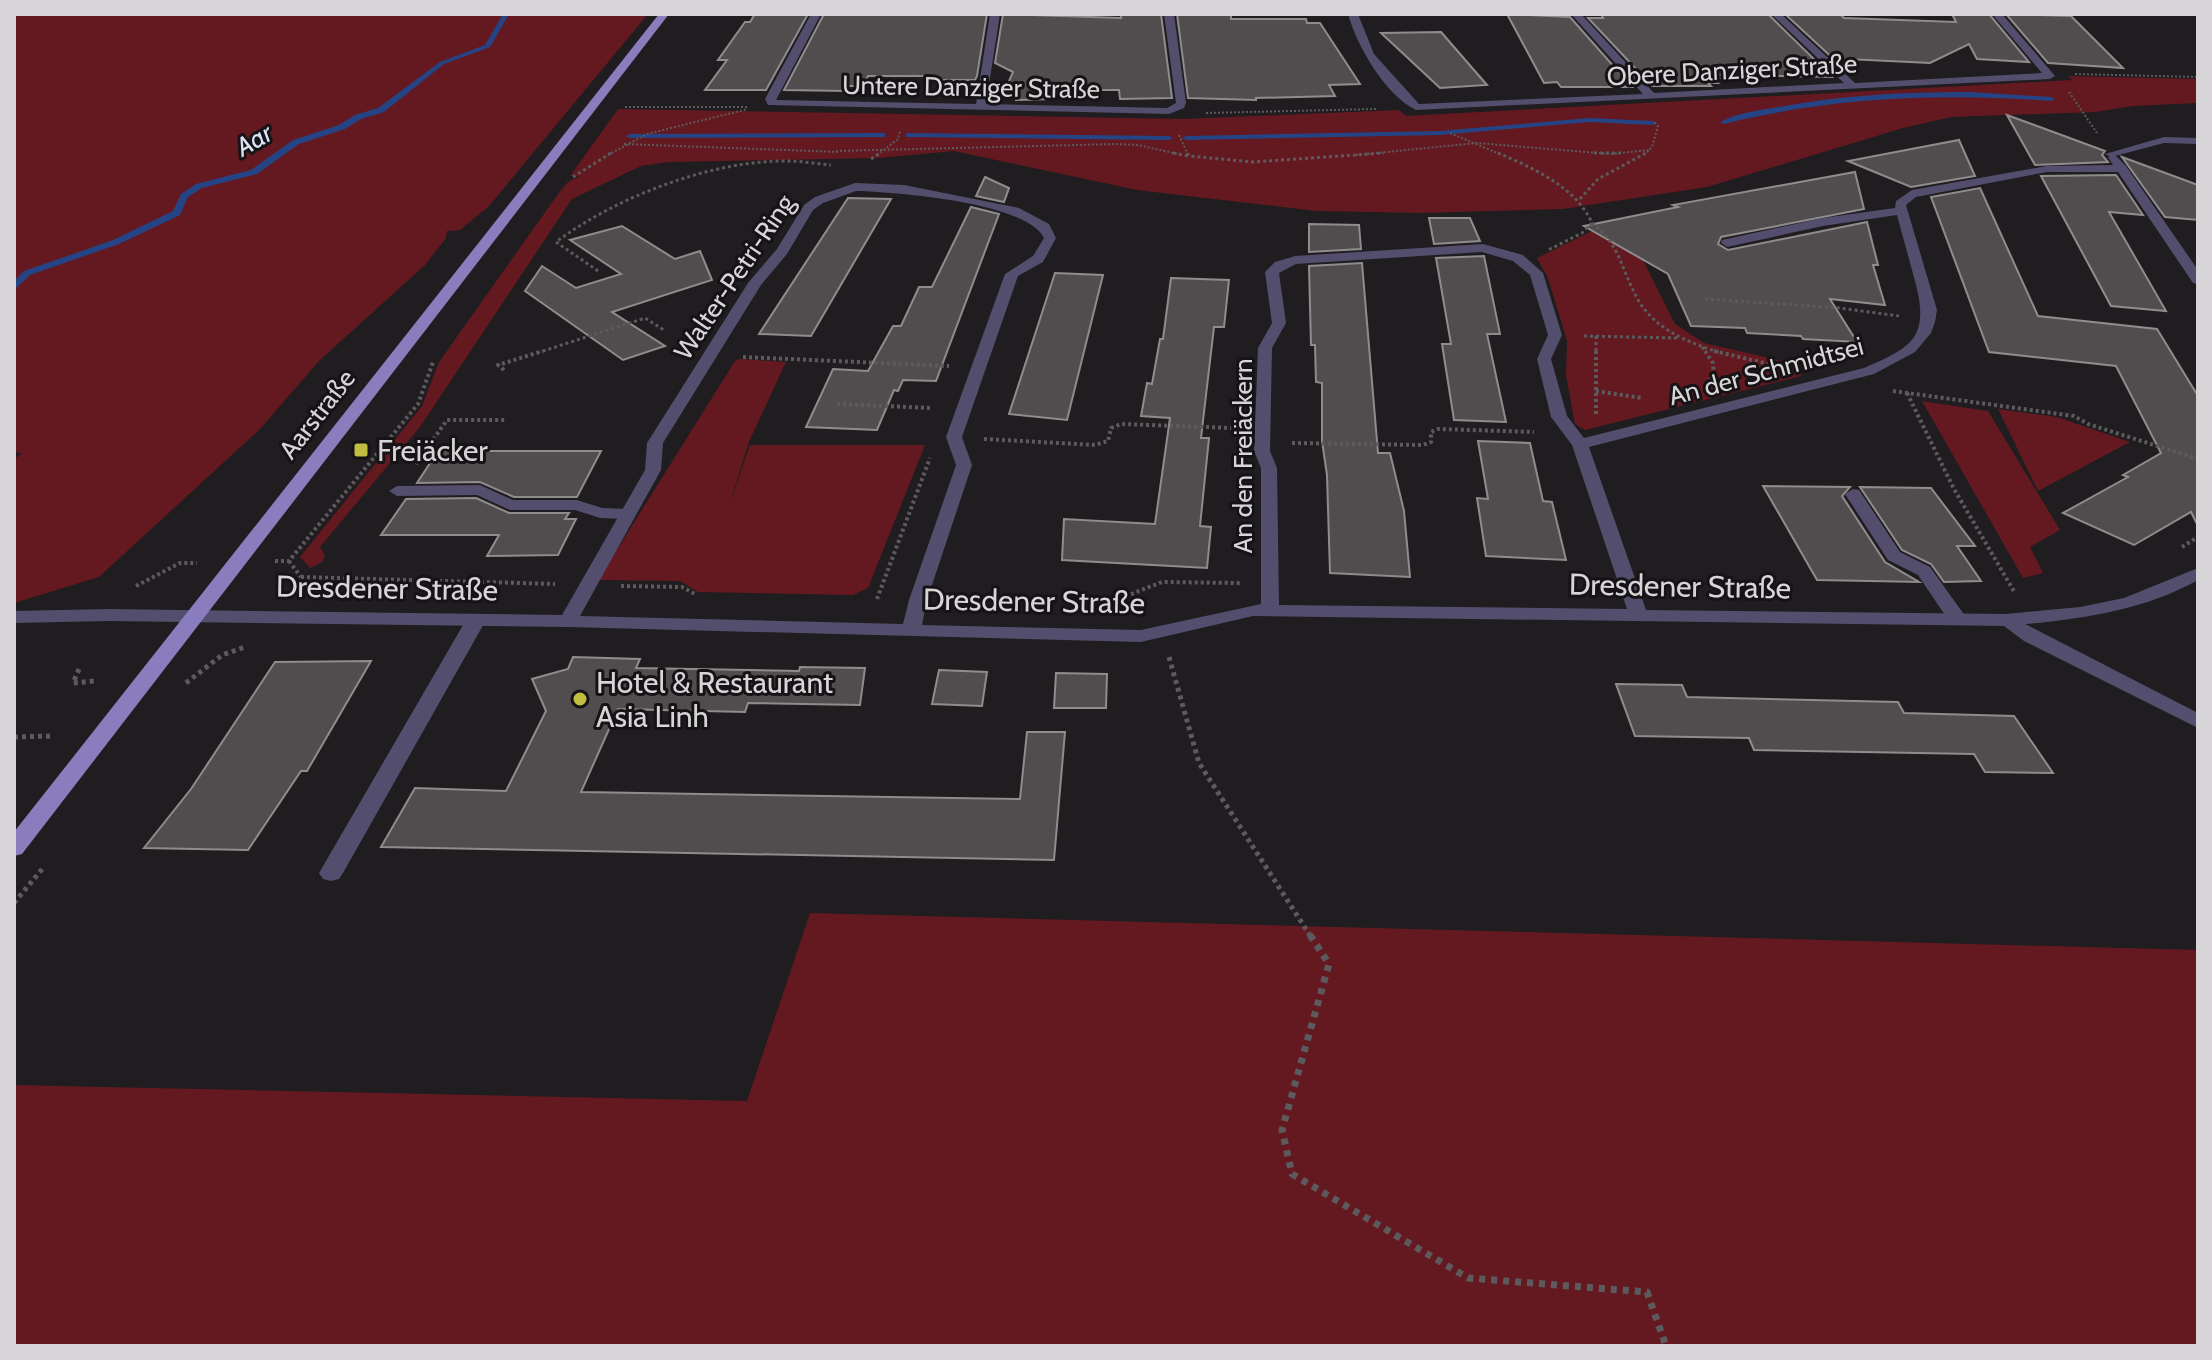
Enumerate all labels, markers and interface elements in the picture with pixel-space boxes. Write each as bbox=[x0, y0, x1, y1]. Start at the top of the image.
street label: Obere Danziger Straße bbox=[1606, 47, 1858, 93]
street label: Untere Danziger Straße bbox=[842, 69, 1100, 105]
water label: Aar bbox=[229, 116, 279, 164]
street label: Walter-Petri-Ring bbox=[667, 187, 802, 366]
street label: An der Schmidtsei bbox=[1665, 330, 1867, 412]
street label: An den Freiäckern bbox=[1227, 358, 1259, 554]
street label: Aarstraße bbox=[272, 363, 362, 465]
place label: Freiäcker bbox=[377, 432, 488, 469]
marker: Freiäcker bbox=[352, 441, 370, 459]
street label: Dresdener Straße bbox=[1569, 566, 1791, 606]
street label: Dresdener Straße bbox=[276, 568, 498, 608]
street label: Dresdener Straße bbox=[923, 581, 1145, 621]
place label: Hotel & Restaurant Asia Linh bbox=[596, 664, 833, 735]
marker: Hotel & Restaurant Asia Linh bbox=[571, 690, 589, 708]

